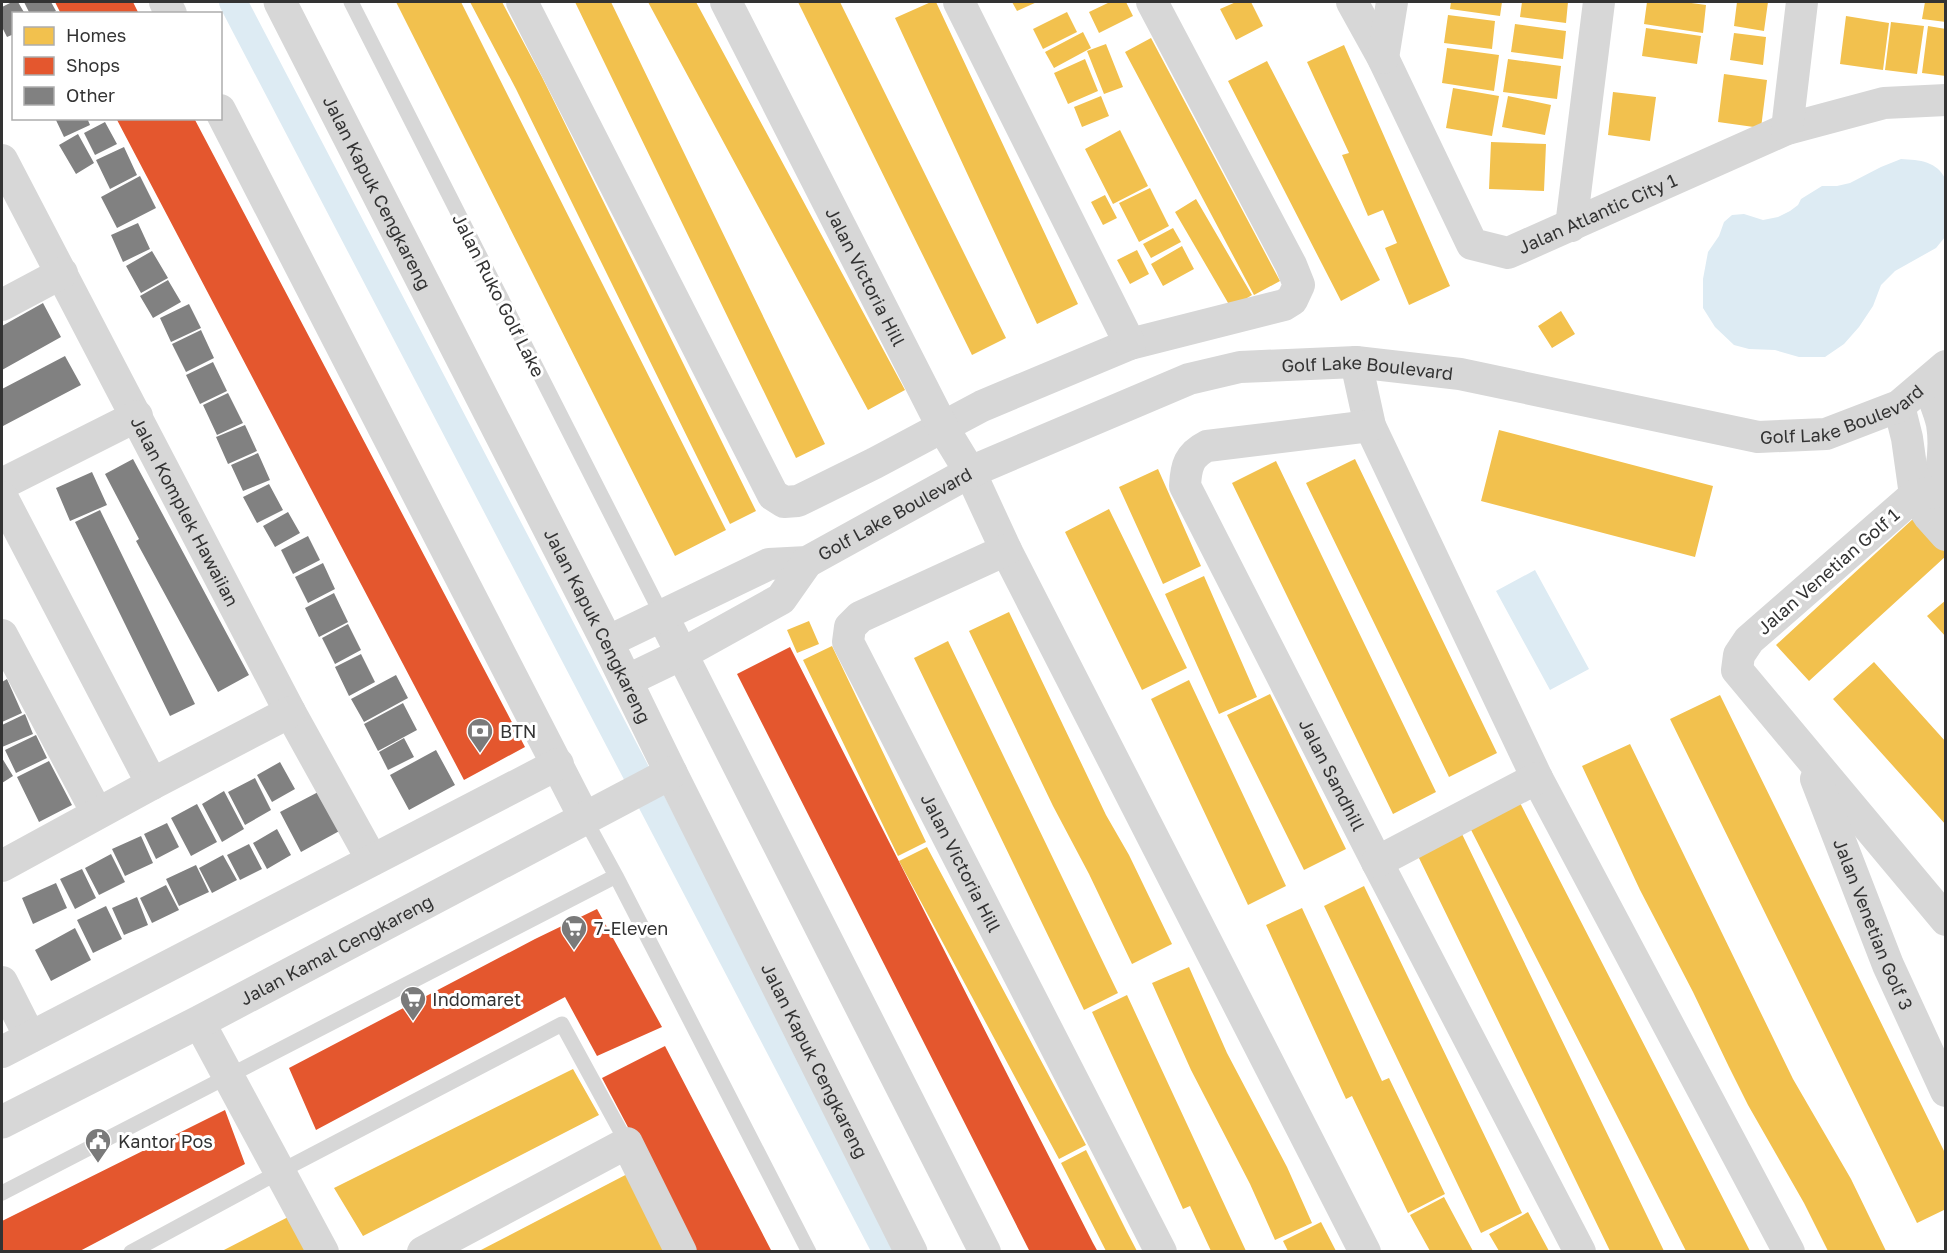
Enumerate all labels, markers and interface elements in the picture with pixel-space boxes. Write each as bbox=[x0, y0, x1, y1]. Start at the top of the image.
legend bbox=[12, 12, 222, 120]
text: Homes bbox=[66, 24, 126, 46]
text: Shops bbox=[66, 54, 120, 76]
text: Other bbox=[66, 84, 115, 106]
street label: Jalan Kapuk Cengkareng bbox=[319, 92, 436, 293]
street label: Jalan Atlantic City 1 bbox=[1514, 168, 1680, 258]
street label: Jalan Victoria Hill bbox=[821, 203, 910, 350]
street label: Jalan Ruko Golf Lake bbox=[448, 210, 550, 380]
street label: Golf Lake Boulevard bbox=[1281, 351, 1454, 384]
street label: Golf Lake Boulevard bbox=[1760, 379, 1928, 448]
street label: Jalan Komplek Hawaiian bbox=[127, 412, 244, 610]
street label: Golf Lake Boulevard bbox=[814, 462, 975, 565]
street label: Jalan Venetian Golf 1 bbox=[1752, 503, 1904, 639]
street label: Jalan Kapuk Cengkareng bbox=[540, 525, 656, 727]
street label: Jalan Sandhill bbox=[1295, 715, 1370, 835]
bank icon: BTN bbox=[465, 716, 495, 754]
place label: BTN bbox=[500, 720, 537, 742]
street label: Jalan Victoria Hill bbox=[917, 790, 1006, 936]
street label: Jalan Venetian Golf 3 bbox=[1829, 835, 1918, 1013]
street label: Jalan Kamal Cengkareng bbox=[236, 890, 436, 1010]
supermarket icon: 7-Eleven bbox=[559, 913, 589, 951]
place label: 7-Eleven bbox=[594, 917, 668, 939]
street label: Jalan Kapuk Cengkareng bbox=[757, 959, 873, 1162]
supermarket icon: Indomaret bbox=[398, 984, 428, 1022]
place label: Indomaret bbox=[432, 988, 521, 1010]
public building icon: Kantor Pos bbox=[83, 1126, 113, 1164]
place label: Kantor Pos bbox=[118, 1130, 213, 1152]

